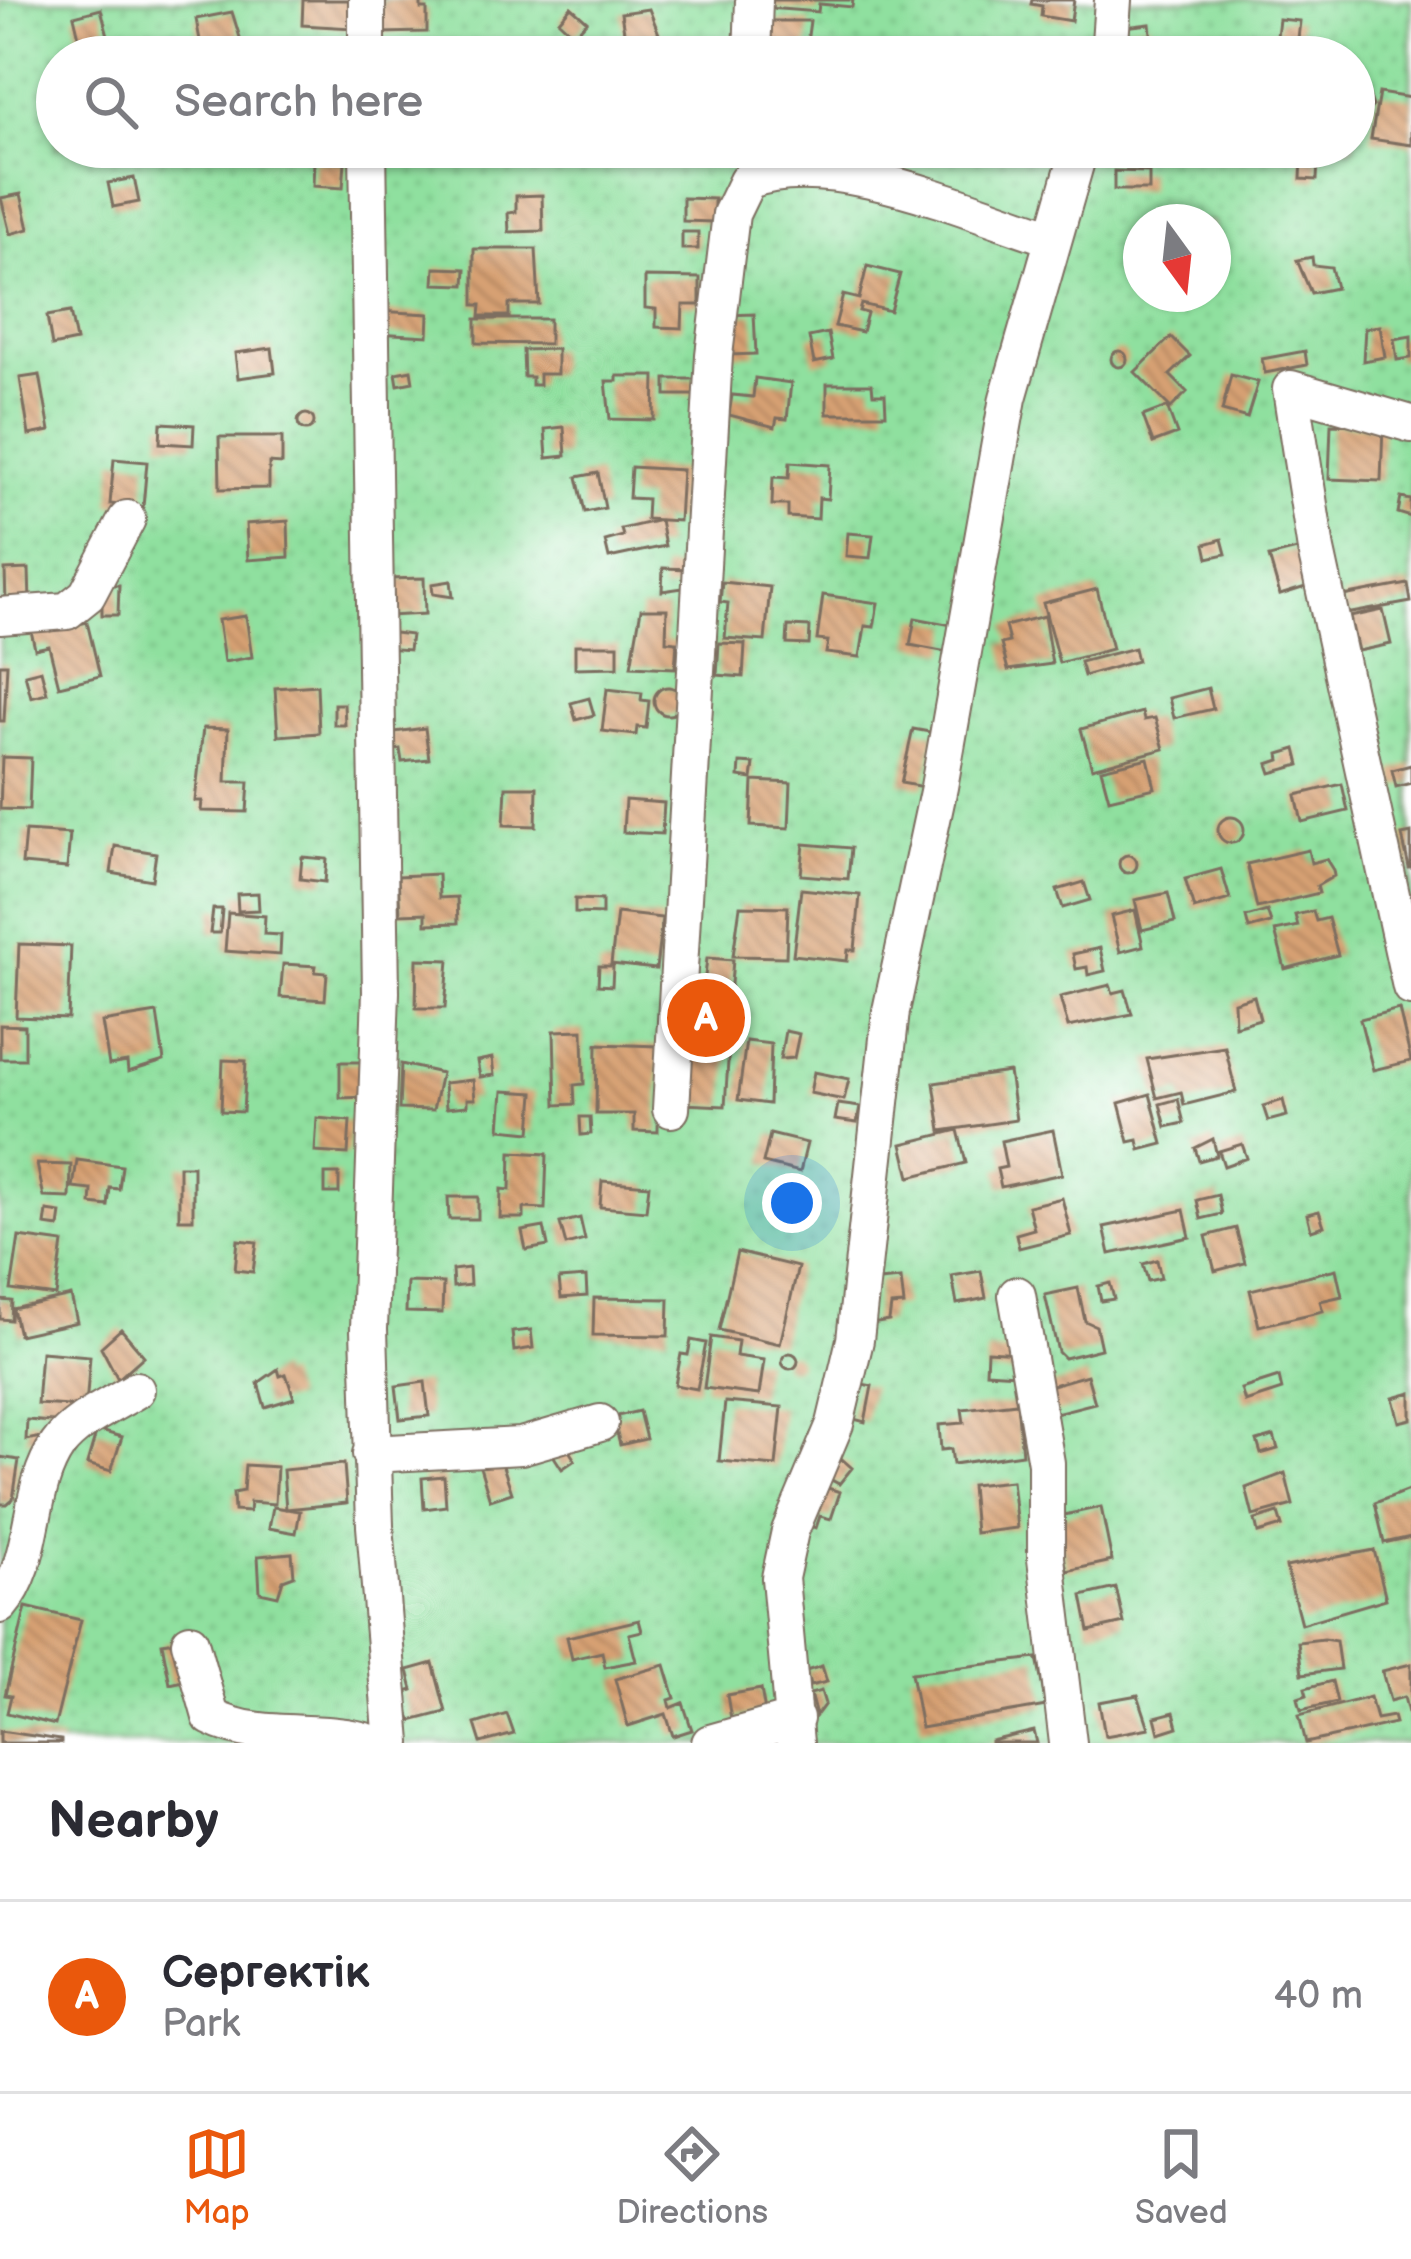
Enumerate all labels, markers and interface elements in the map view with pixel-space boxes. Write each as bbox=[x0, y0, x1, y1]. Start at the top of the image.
search box bbox=[36, 36, 1375, 168]
icon: search bbox=[78, 69, 144, 135]
text: Search here bbox=[174, 75, 423, 130]
north arrow bbox=[1123, 204, 1231, 312]
pin: A bbox=[667, 973, 745, 1063]
your location bbox=[762, 1173, 822, 1233]
text: Nearby bbox=[48, 1791, 219, 1852]
text: Сергектік bbox=[162, 1946, 369, 2001]
text: A bbox=[75, 1973, 99, 2020]
text: 40 m bbox=[1273, 1973, 1363, 2020]
text: Park bbox=[162, 2001, 240, 2048]
tab: Map bbox=[183, 2121, 250, 2233]
tab: Directions bbox=[616, 2121, 768, 2233]
tab: Saved bbox=[1135, 2121, 1228, 2233]

